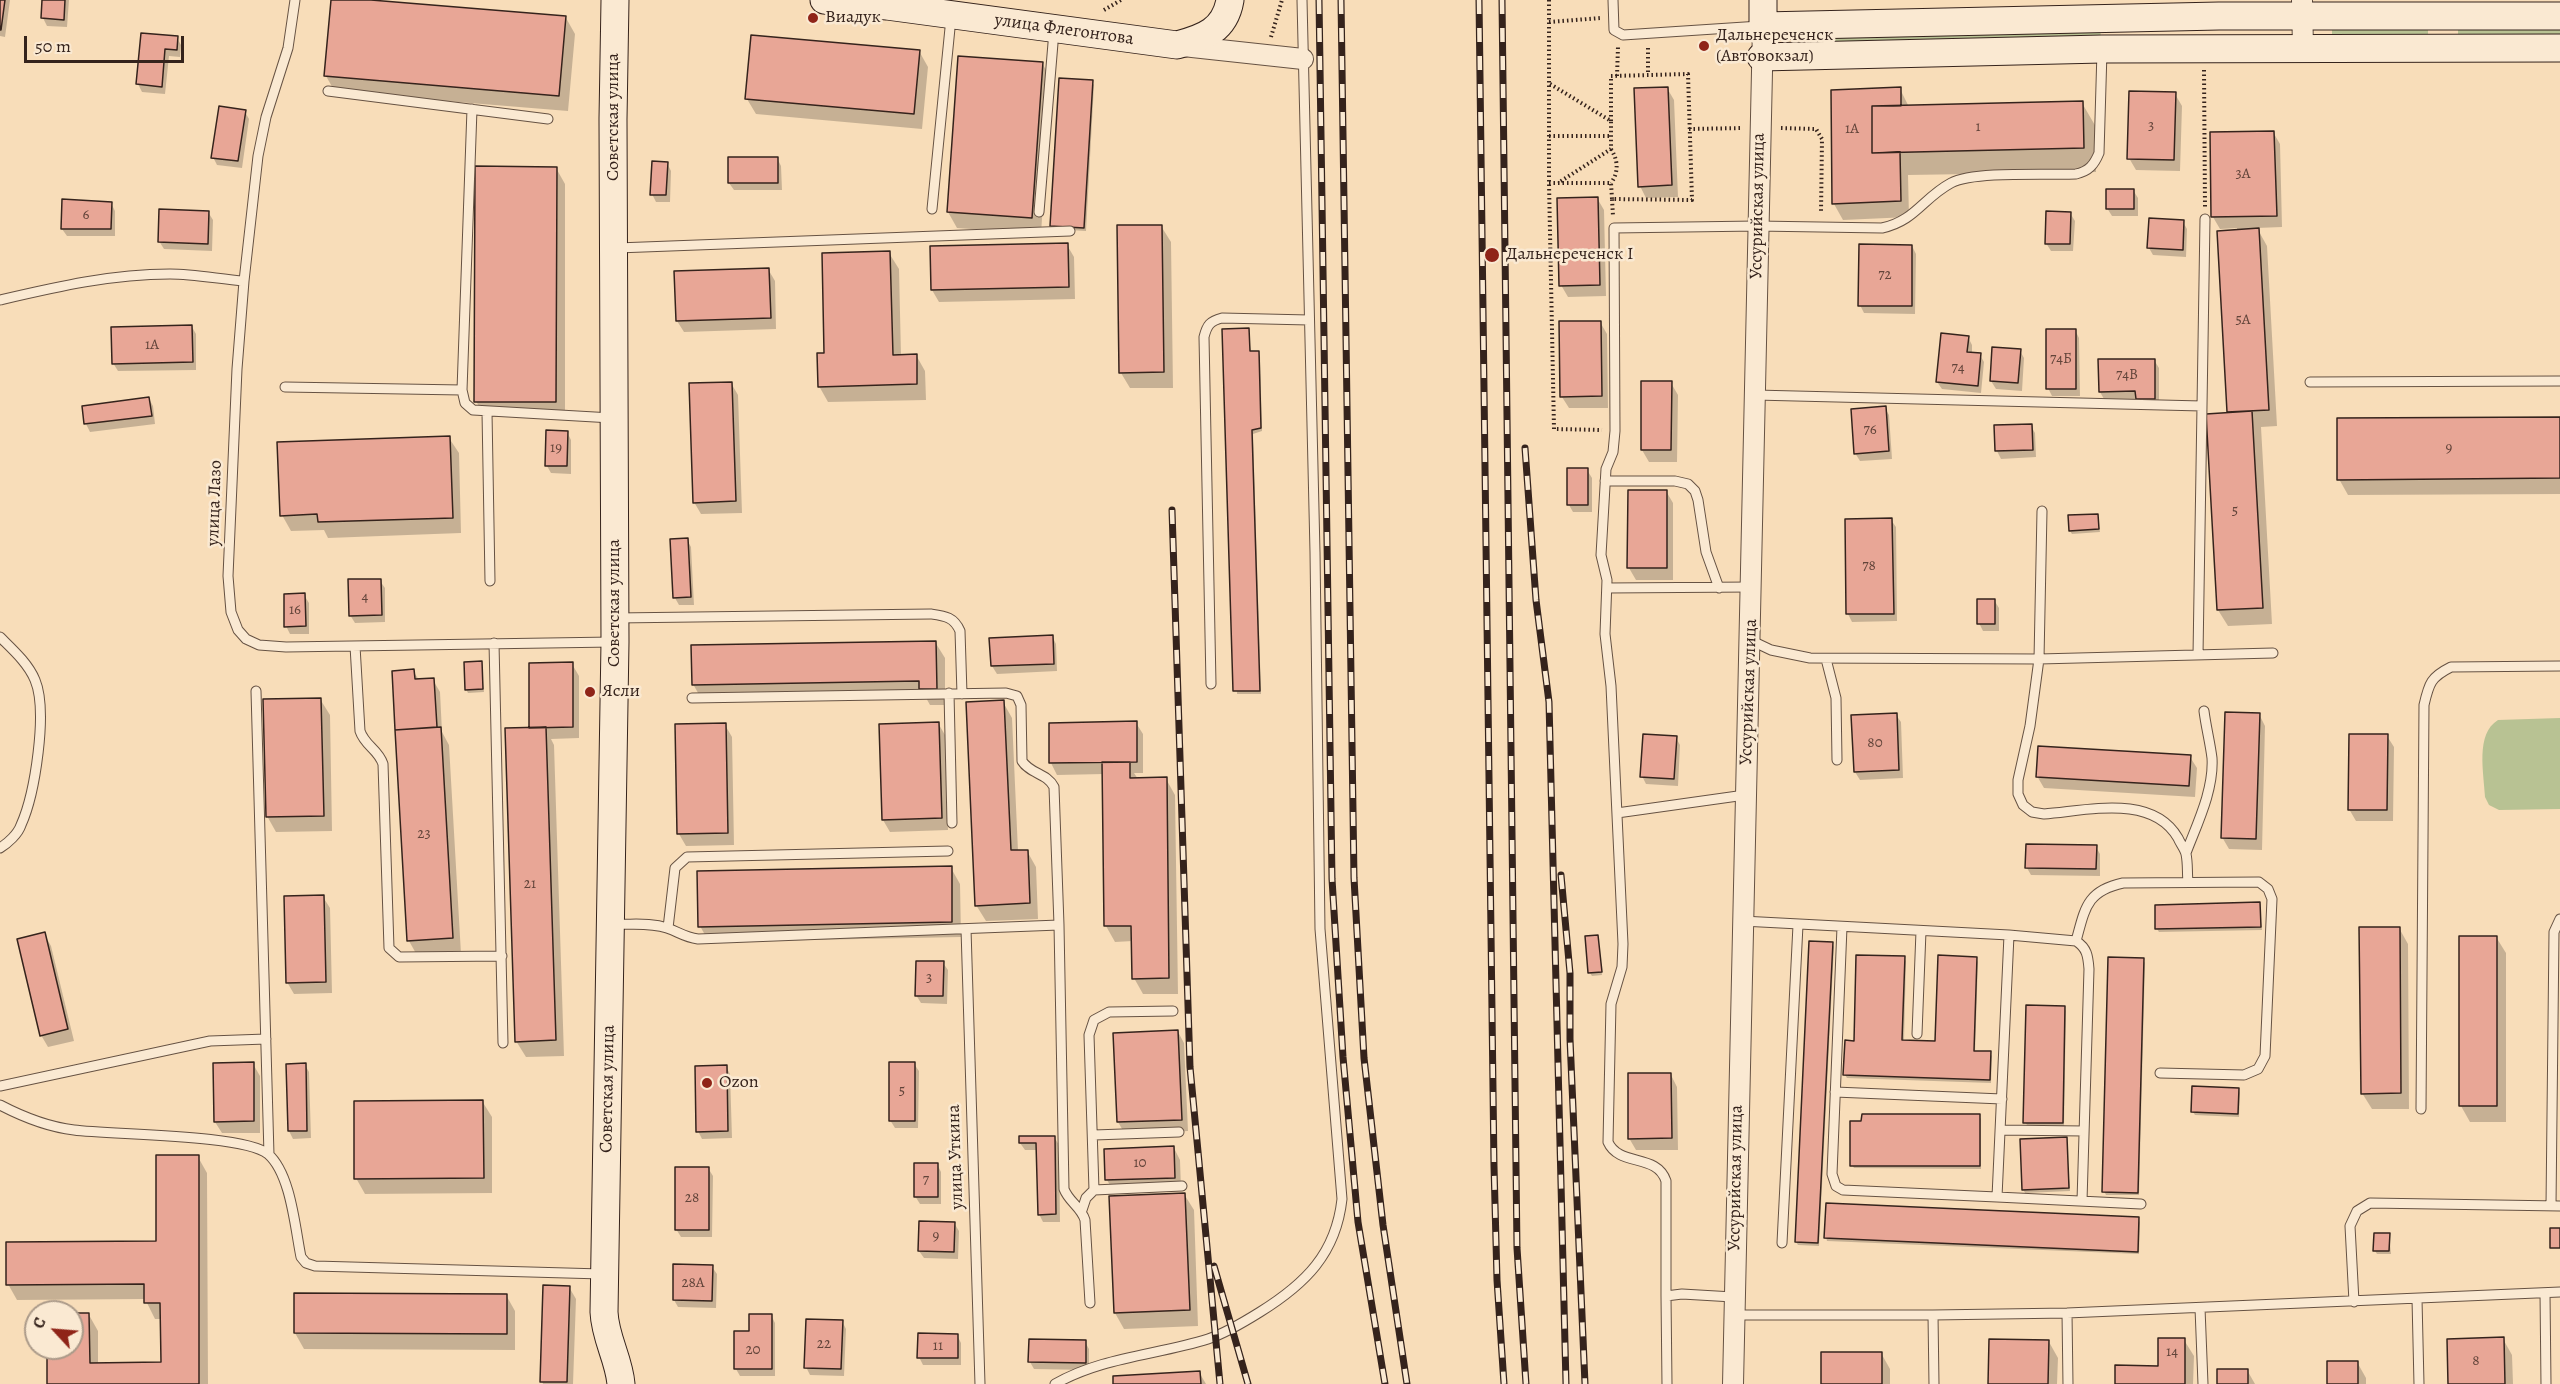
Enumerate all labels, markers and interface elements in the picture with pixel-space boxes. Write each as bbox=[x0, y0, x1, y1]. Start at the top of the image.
place label: Виадук bbox=[825, 7, 881, 29]
street label: улица Флегонтова bbox=[993, 10, 1135, 50]
marker: Виадук bbox=[806, 11, 820, 25]
scale bar bbox=[27, 24, 188, 62]
place label: Дальнереченск (Автовокзал) bbox=[1716, 25, 1833, 68]
text: 50 m bbox=[35, 34, 71, 58]
marker: Дальнереченск (Автовокзал) bbox=[1697, 39, 1711, 53]
street label: Советская улица bbox=[603, 53, 625, 181]
house number: 3 bbox=[2148, 117, 2154, 135]
house number: 1 bbox=[1975, 118, 1981, 136]
house number: 1А bbox=[1845, 120, 1859, 138]
street label: Уссурийская улица bbox=[1746, 133, 1770, 279]
house number: 3А bbox=[2236, 165, 2250, 183]
house number: 6 bbox=[83, 206, 89, 224]
place label: Дальнереченск I bbox=[1506, 244, 1633, 266]
marker: Дальнереченск I bbox=[1483, 246, 1501, 264]
house number: 72 bbox=[1878, 266, 1892, 284]
house number: 5А bbox=[2235, 311, 2251, 329]
house number: 1А bbox=[145, 336, 159, 354]
house number: 74Б bbox=[2050, 350, 2072, 368]
house number: 74 bbox=[1951, 359, 1965, 377]
house number: 74В bbox=[2116, 366, 2138, 384]
house number: 76 bbox=[1863, 421, 1877, 439]
house number: 19 bbox=[550, 439, 562, 457]
house number: 9 bbox=[2446, 439, 2452, 457]
street label: улица Лазо bbox=[203, 460, 227, 546]
house number: 5 bbox=[2232, 502, 2238, 520]
street label: Советская улица bbox=[604, 539, 626, 667]
house number: 78 bbox=[1862, 557, 1876, 575]
house number: 4 bbox=[362, 588, 368, 606]
house number: 16 bbox=[289, 601, 301, 619]
street label: Уссурийская улица bbox=[1736, 618, 1762, 766]
place label: Ясли bbox=[602, 681, 640, 703]
marker: Ясли bbox=[583, 685, 597, 699]
house number: 80 bbox=[1867, 734, 1883, 752]
house number: 23 bbox=[417, 825, 431, 843]
house number: 21 bbox=[524, 875, 536, 893]
house number: 3 bbox=[926, 969, 932, 987]
street label: Советская улица bbox=[596, 1025, 620, 1153]
place label: Ozon bbox=[719, 1072, 759, 1094]
marker: Ozon bbox=[700, 1076, 714, 1090]
house number: 5 bbox=[899, 1082, 905, 1100]
street label: улица Уткина bbox=[943, 1104, 969, 1210]
street label: Уссурийская улица bbox=[1724, 1105, 1748, 1251]
house number: 10 bbox=[1133, 1154, 1147, 1172]
house number: 7 bbox=[923, 1171, 929, 1189]
house number: 28 bbox=[685, 1189, 699, 1207]
house number: 9 bbox=[933, 1227, 939, 1245]
house number: 28А bbox=[681, 1274, 705, 1292]
north arrow bbox=[24, 1300, 84, 1360]
text: С bbox=[28, 1314, 52, 1332]
house number: 22 bbox=[817, 1335, 831, 1353]
house number: 11 bbox=[933, 1337, 943, 1355]
house number: 20 bbox=[745, 1341, 761, 1359]
house number: 14 bbox=[2166, 1343, 2178, 1361]
house number: 8 bbox=[2472, 1352, 2480, 1370]

